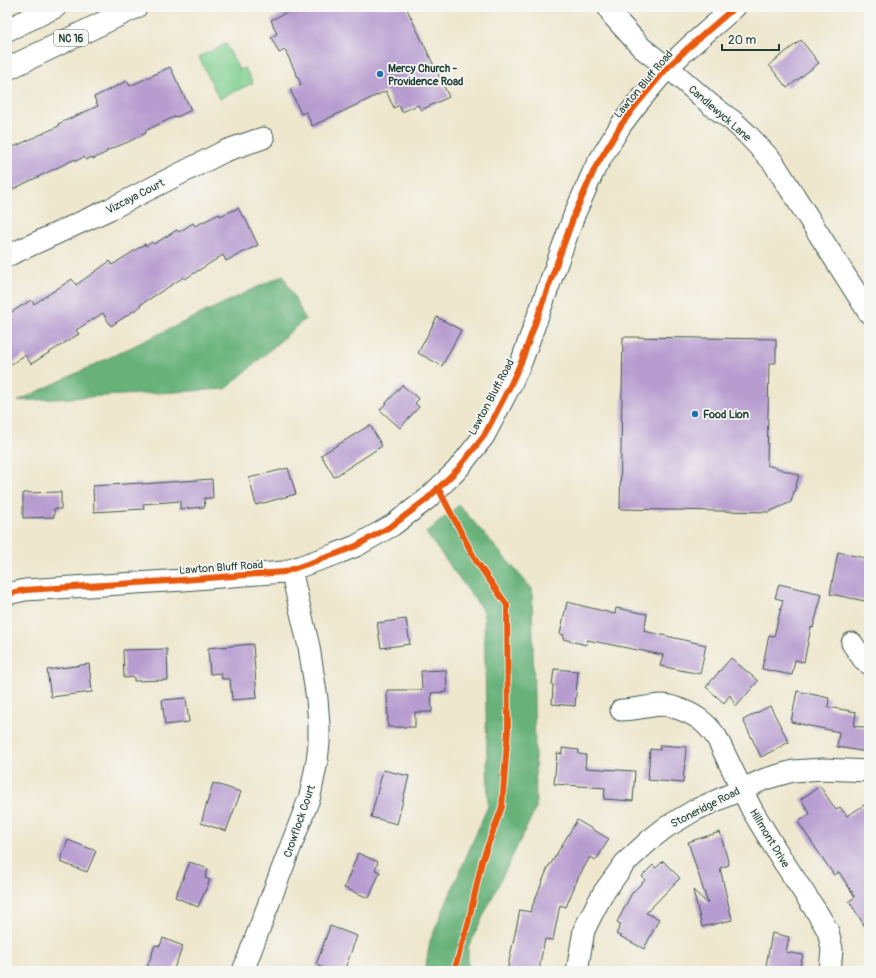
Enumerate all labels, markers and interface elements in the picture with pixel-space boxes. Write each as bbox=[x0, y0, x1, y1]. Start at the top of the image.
scale bar bbox=[722, 26, 779, 52]
road number: NC 16 bbox=[54, 30, 88, 46]
text: 20 m bbox=[728, 33, 757, 48]
street label: Lawton Bluff Road bbox=[611, 48, 675, 121]
place label: Mercy Church - Providence Road bbox=[388, 62, 463, 88]
marker: Mercy Church - Providence Road bbox=[375, 69, 385, 79]
street label: Candlewyck Lane bbox=[686, 83, 754, 144]
street label: Vizcaya Court bbox=[104, 176, 167, 217]
street label: Lawton Bluff Road bbox=[466, 357, 517, 438]
place label: Food Lion bbox=[703, 408, 749, 421]
marker: Food Lion bbox=[690, 409, 700, 419]
street label: Lawton Bluff Road bbox=[179, 558, 264, 577]
street label: Crowflock Court bbox=[281, 783, 318, 859]
street label: Stoneridge Road bbox=[669, 784, 742, 830]
street label: Hillmont Drive bbox=[747, 807, 792, 870]

